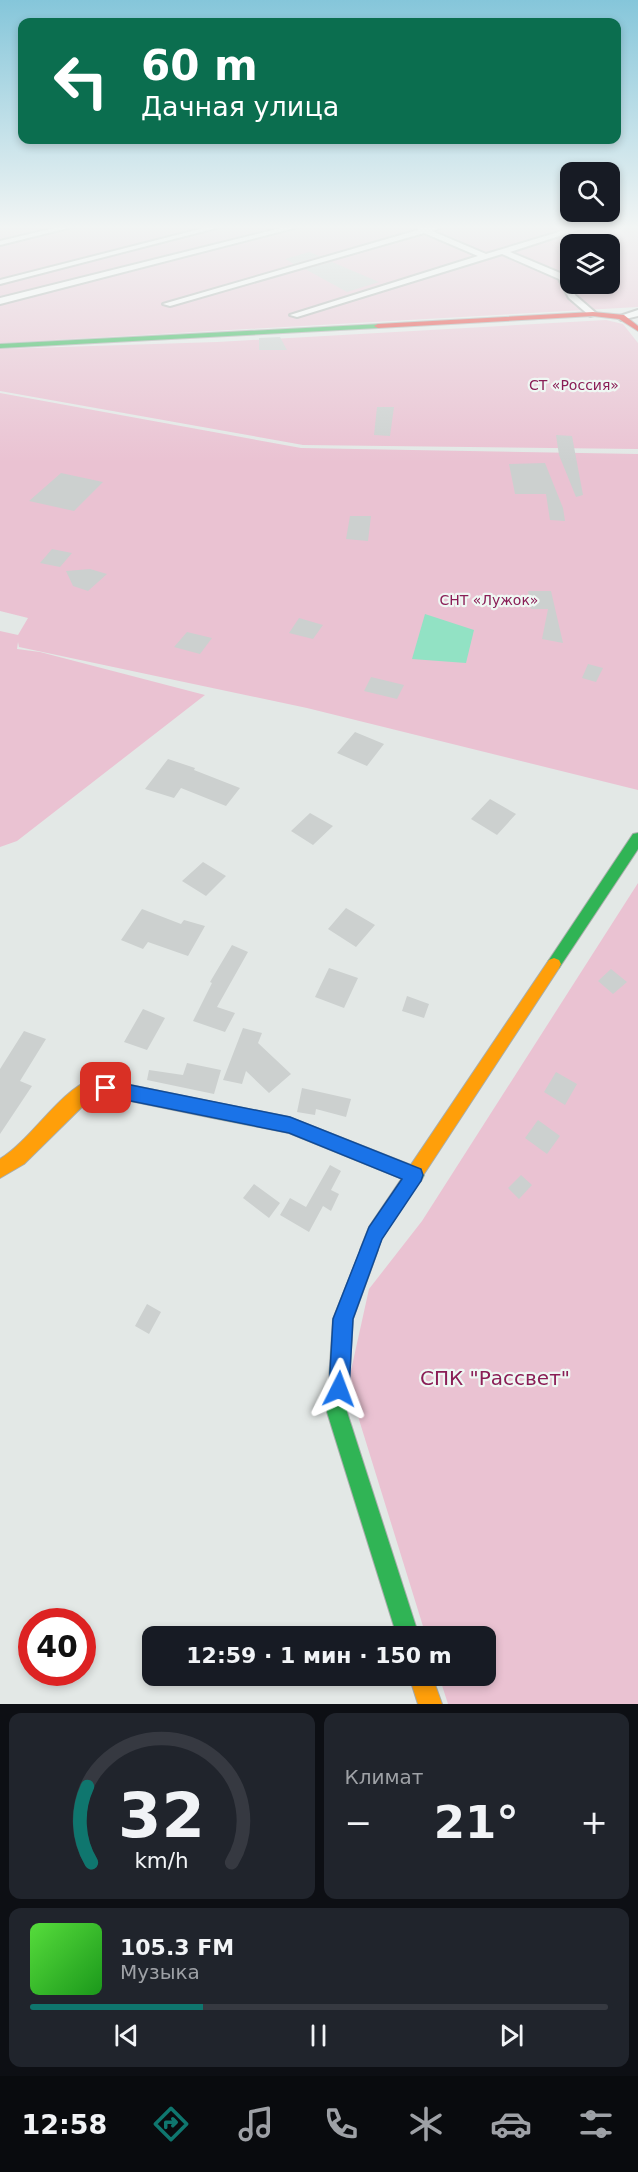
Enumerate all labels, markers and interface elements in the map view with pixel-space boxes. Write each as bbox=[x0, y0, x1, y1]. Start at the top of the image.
text: 60 m bbox=[141, 41, 258, 90]
icon: left bbox=[42, 42, 120, 120]
text: Дачная улица bbox=[141, 91, 339, 122]
map controls bbox=[560, 162, 620, 294]
button: search bbox=[560, 162, 620, 222]
button: layers bbox=[560, 234, 620, 294]
park label: СТ «Россия» bbox=[529, 377, 619, 393]
park label: СНТ «Лужок» bbox=[440, 592, 538, 608]
pin bbox=[80, 1062, 131, 1113]
icon: arrive bbox=[89, 1071, 122, 1104]
position arrow bbox=[307, 1357, 371, 1421]
park label: СПК "Рассвет" bbox=[420, 1366, 570, 1390]
speed limit sign: 40 bbox=[18, 1608, 96, 1686]
text: 12:59 · 1 мин · 150 m bbox=[186, 1643, 452, 1668]
text: Климат bbox=[345, 1765, 423, 1789]
text: 32 bbox=[118, 1779, 205, 1852]
text: 21° bbox=[434, 1796, 519, 1849]
text: − bbox=[345, 1803, 372, 1842]
text: + bbox=[580, 1803, 608, 1842]
text: km/h bbox=[135, 1848, 189, 1873]
text: 105.3 FM bbox=[120, 1935, 234, 1960]
text: Музыка bbox=[120, 1960, 200, 1984]
icon: previous bbox=[110, 2019, 143, 2052]
icon: pause bbox=[302, 2019, 335, 2052]
icon: next bbox=[495, 2019, 528, 2052]
icon: directions bbox=[150, 2103, 192, 2145]
icon: music bbox=[235, 2103, 277, 2145]
icon: phone bbox=[320, 2103, 362, 2145]
icon: climate bbox=[405, 2103, 447, 2145]
icon: car bbox=[490, 2103, 532, 2145]
icon: filters bbox=[575, 2103, 617, 2145]
text: 12:58 bbox=[21, 2109, 107, 2140]

